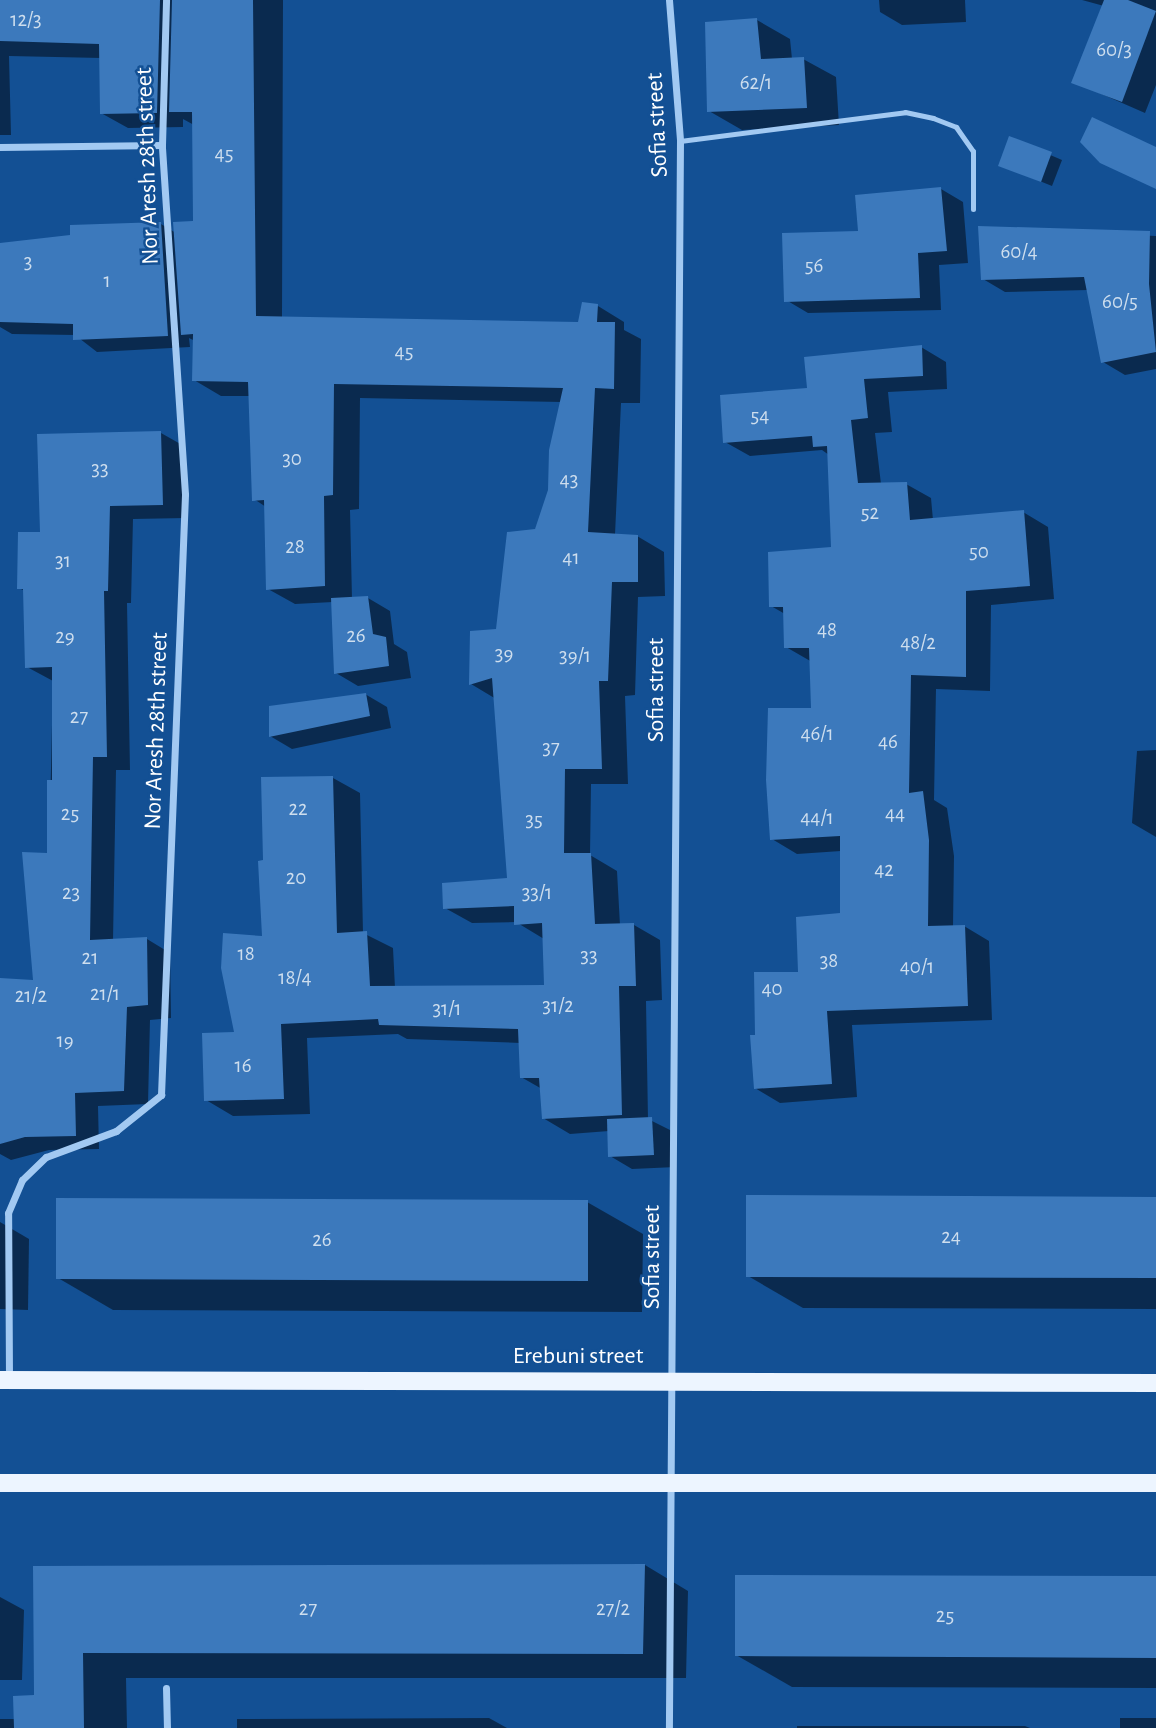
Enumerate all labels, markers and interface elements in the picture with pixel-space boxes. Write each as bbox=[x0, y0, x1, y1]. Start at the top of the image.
house number: 12/3 bbox=[10, 7, 42, 33]
house number: 60/3 bbox=[1096, 37, 1132, 63]
street label: Nor Aresh 28th street bbox=[130, 67, 166, 265]
house number: 62/1 bbox=[740, 70, 772, 96]
street label: Sofia street bbox=[641, 72, 675, 178]
house number: 45 bbox=[215, 141, 233, 167]
house number: 60/4 bbox=[1000, 239, 1038, 265]
house number: 3 bbox=[24, 249, 32, 275]
house number: 56 bbox=[805, 253, 823, 279]
house number: 1 bbox=[103, 268, 111, 294]
house number: 60/5 bbox=[1102, 289, 1138, 315]
house number: 45 bbox=[395, 339, 413, 365]
house number: 54 bbox=[751, 403, 769, 429]
house number: 30 bbox=[282, 446, 302, 472]
house number: 33 bbox=[91, 456, 109, 482]
house number: 43 bbox=[560, 467, 578, 493]
house number: 52 bbox=[861, 500, 879, 526]
house number: 28 bbox=[285, 534, 305, 560]
house number: 50 bbox=[969, 539, 989, 565]
house number: 41 bbox=[562, 545, 580, 571]
house number: 31 bbox=[55, 548, 71, 574]
house number: 48 bbox=[817, 617, 837, 643]
house number: 26 bbox=[346, 623, 366, 649]
house number: 29 bbox=[55, 624, 75, 650]
house number: 48/2 bbox=[900, 630, 936, 656]
street label: Nor Aresh 28th street bbox=[139, 632, 175, 830]
street label: Sofia street bbox=[643, 638, 671, 742]
house number: 39 bbox=[495, 641, 513, 667]
house number: 39/1 bbox=[559, 643, 591, 669]
house number: 27 bbox=[70, 704, 88, 730]
house number: 46/1 bbox=[800, 721, 834, 747]
house number: 46 bbox=[878, 729, 898, 755]
house number: 37 bbox=[542, 735, 560, 761]
house number: 22 bbox=[288, 796, 308, 822]
house number: 25 bbox=[61, 801, 79, 827]
house number: 44 bbox=[885, 801, 905, 827]
house number: 44/1 bbox=[800, 805, 834, 831]
house number: 35 bbox=[525, 807, 543, 833]
house number: 42 bbox=[874, 857, 894, 883]
house number: 20 bbox=[286, 865, 306, 891]
house number: 23 bbox=[62, 880, 80, 906]
house number: 33/1 bbox=[522, 880, 552, 906]
house number: 18 bbox=[237, 941, 255, 967]
house number: 33 bbox=[580, 943, 598, 969]
house number: 21 bbox=[82, 945, 98, 971]
house number: 38 bbox=[820, 948, 838, 974]
house number: 40/1 bbox=[900, 954, 934, 980]
house number: 18/4 bbox=[278, 965, 312, 991]
house number: 40 bbox=[761, 976, 783, 1002]
house number: 21/1 bbox=[90, 981, 120, 1007]
house number: 21/2 bbox=[15, 983, 47, 1009]
house number: 31/2 bbox=[542, 993, 574, 1019]
house number: 31/1 bbox=[432, 996, 462, 1022]
house number: 19 bbox=[56, 1028, 74, 1054]
house number: 16 bbox=[234, 1053, 252, 1079]
street label: Sofia street bbox=[639, 1205, 667, 1309]
house number: 24 bbox=[941, 1224, 961, 1250]
house number: 26 bbox=[312, 1227, 332, 1253]
street label: Erebuni street bbox=[513, 1343, 643, 1371]
house number: 27 bbox=[299, 1596, 317, 1622]
house number: 27/2 bbox=[596, 1596, 630, 1622]
house number: 25 bbox=[936, 1603, 954, 1629]

